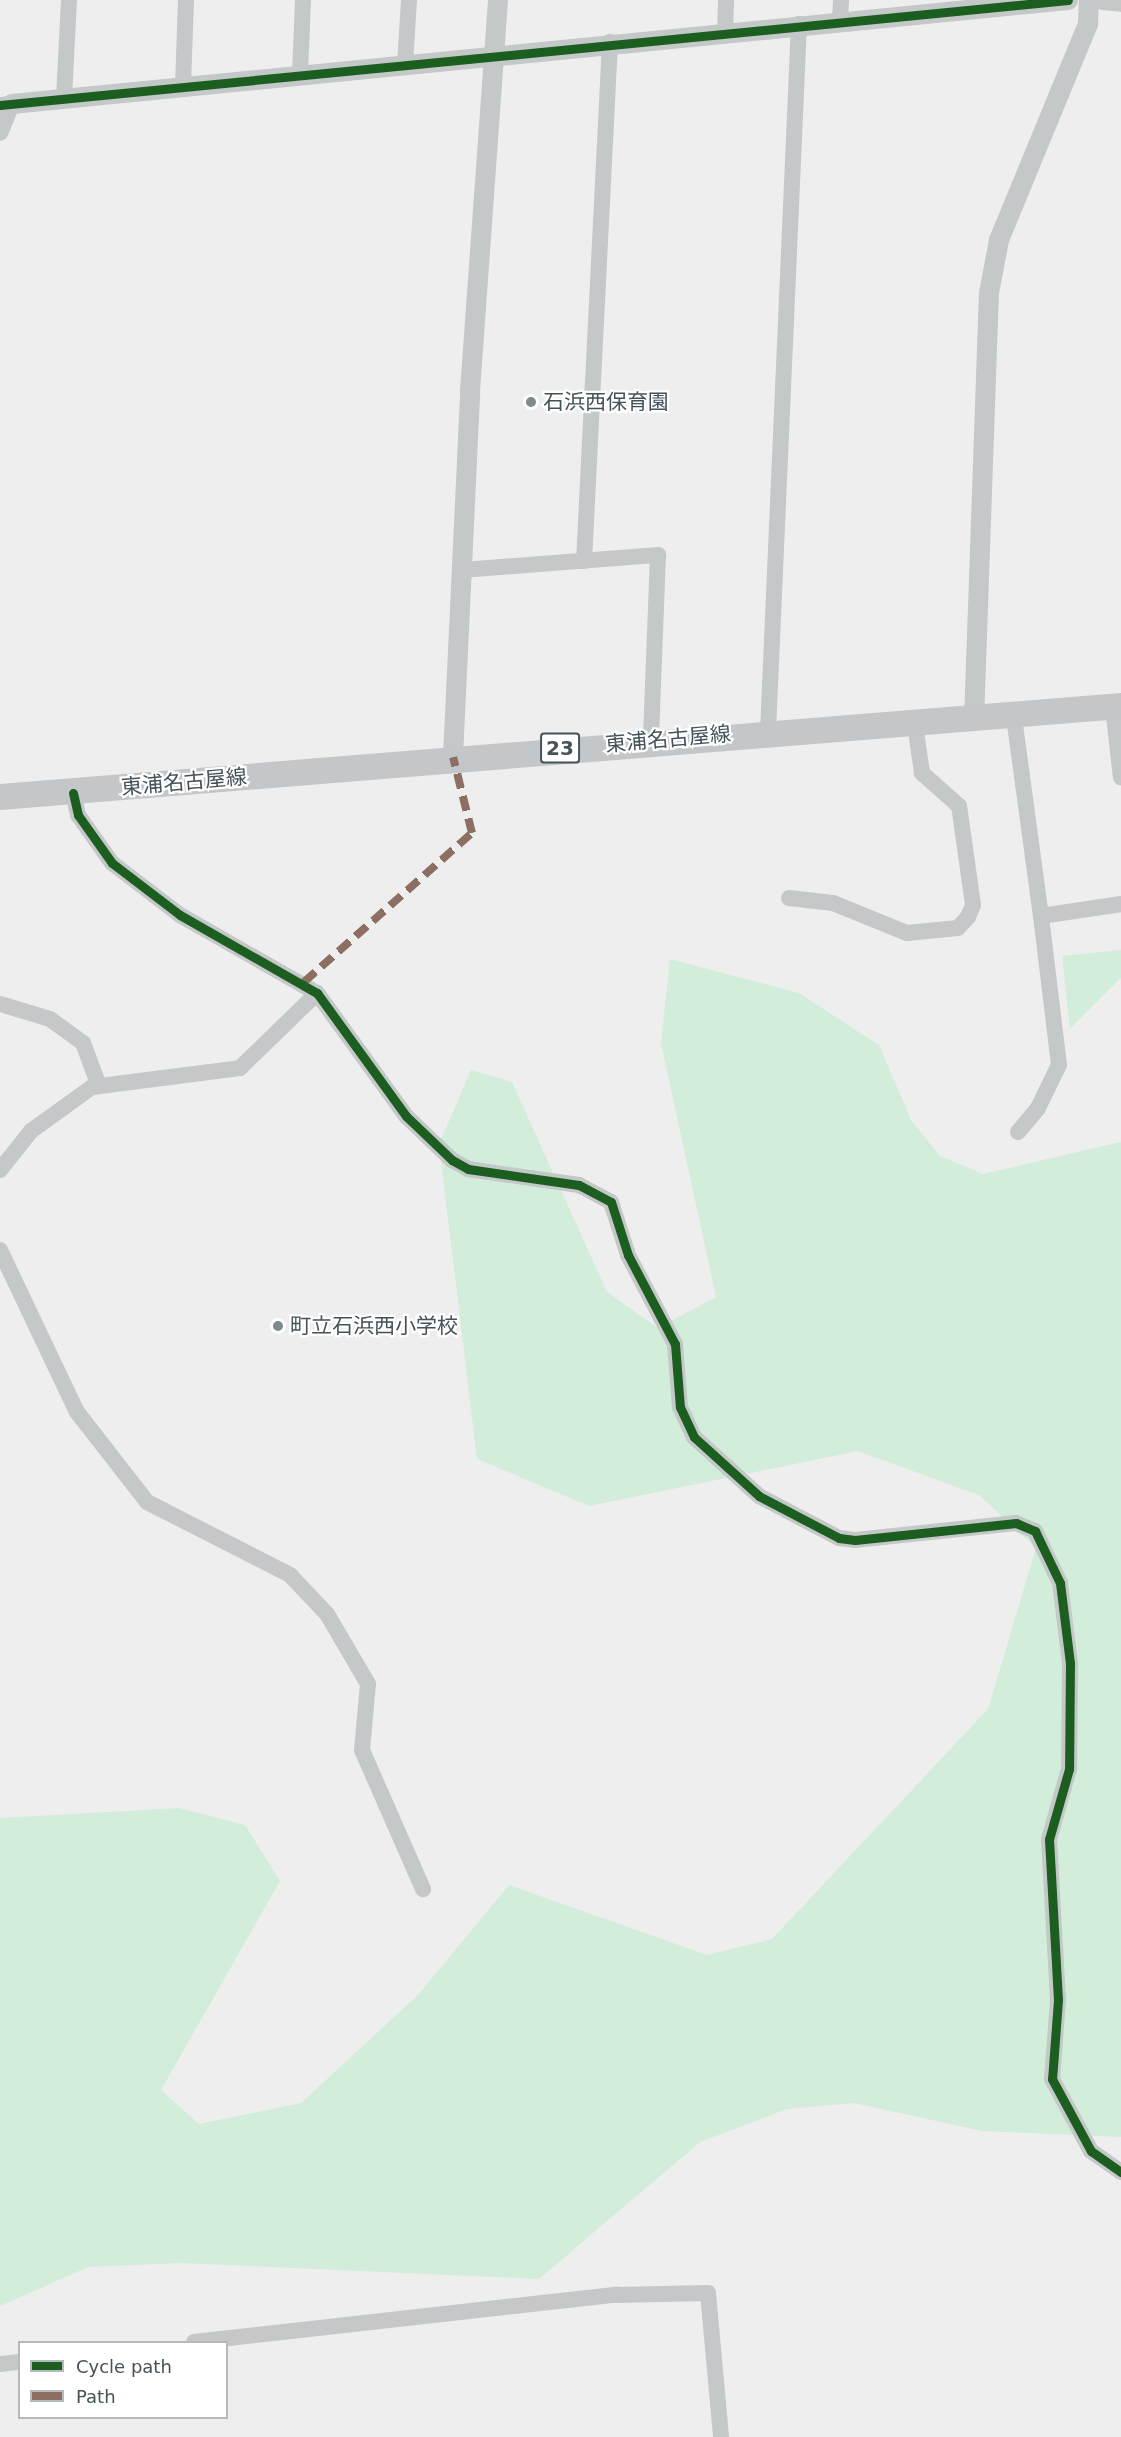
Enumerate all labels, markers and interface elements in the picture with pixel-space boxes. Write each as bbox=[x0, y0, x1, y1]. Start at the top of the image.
place label: 石浜西保育園 bbox=[543, 389, 669, 415]
marker: 石浜西保育園 bbox=[524, 395, 538, 409]
street label: 東浦名古屋線 bbox=[604, 721, 732, 757]
road number: 23 bbox=[539, 731, 581, 765]
street label: 東浦名古屋線 bbox=[120, 764, 248, 800]
place label: 町立石浜西小学校 bbox=[290, 1313, 458, 1339]
marker: 町立石浜西小学校 bbox=[271, 1319, 285, 1333]
legend bbox=[18, 2341, 228, 2419]
text: Cycle path bbox=[76, 2356, 172, 2377]
text: Path bbox=[76, 2386, 116, 2407]

